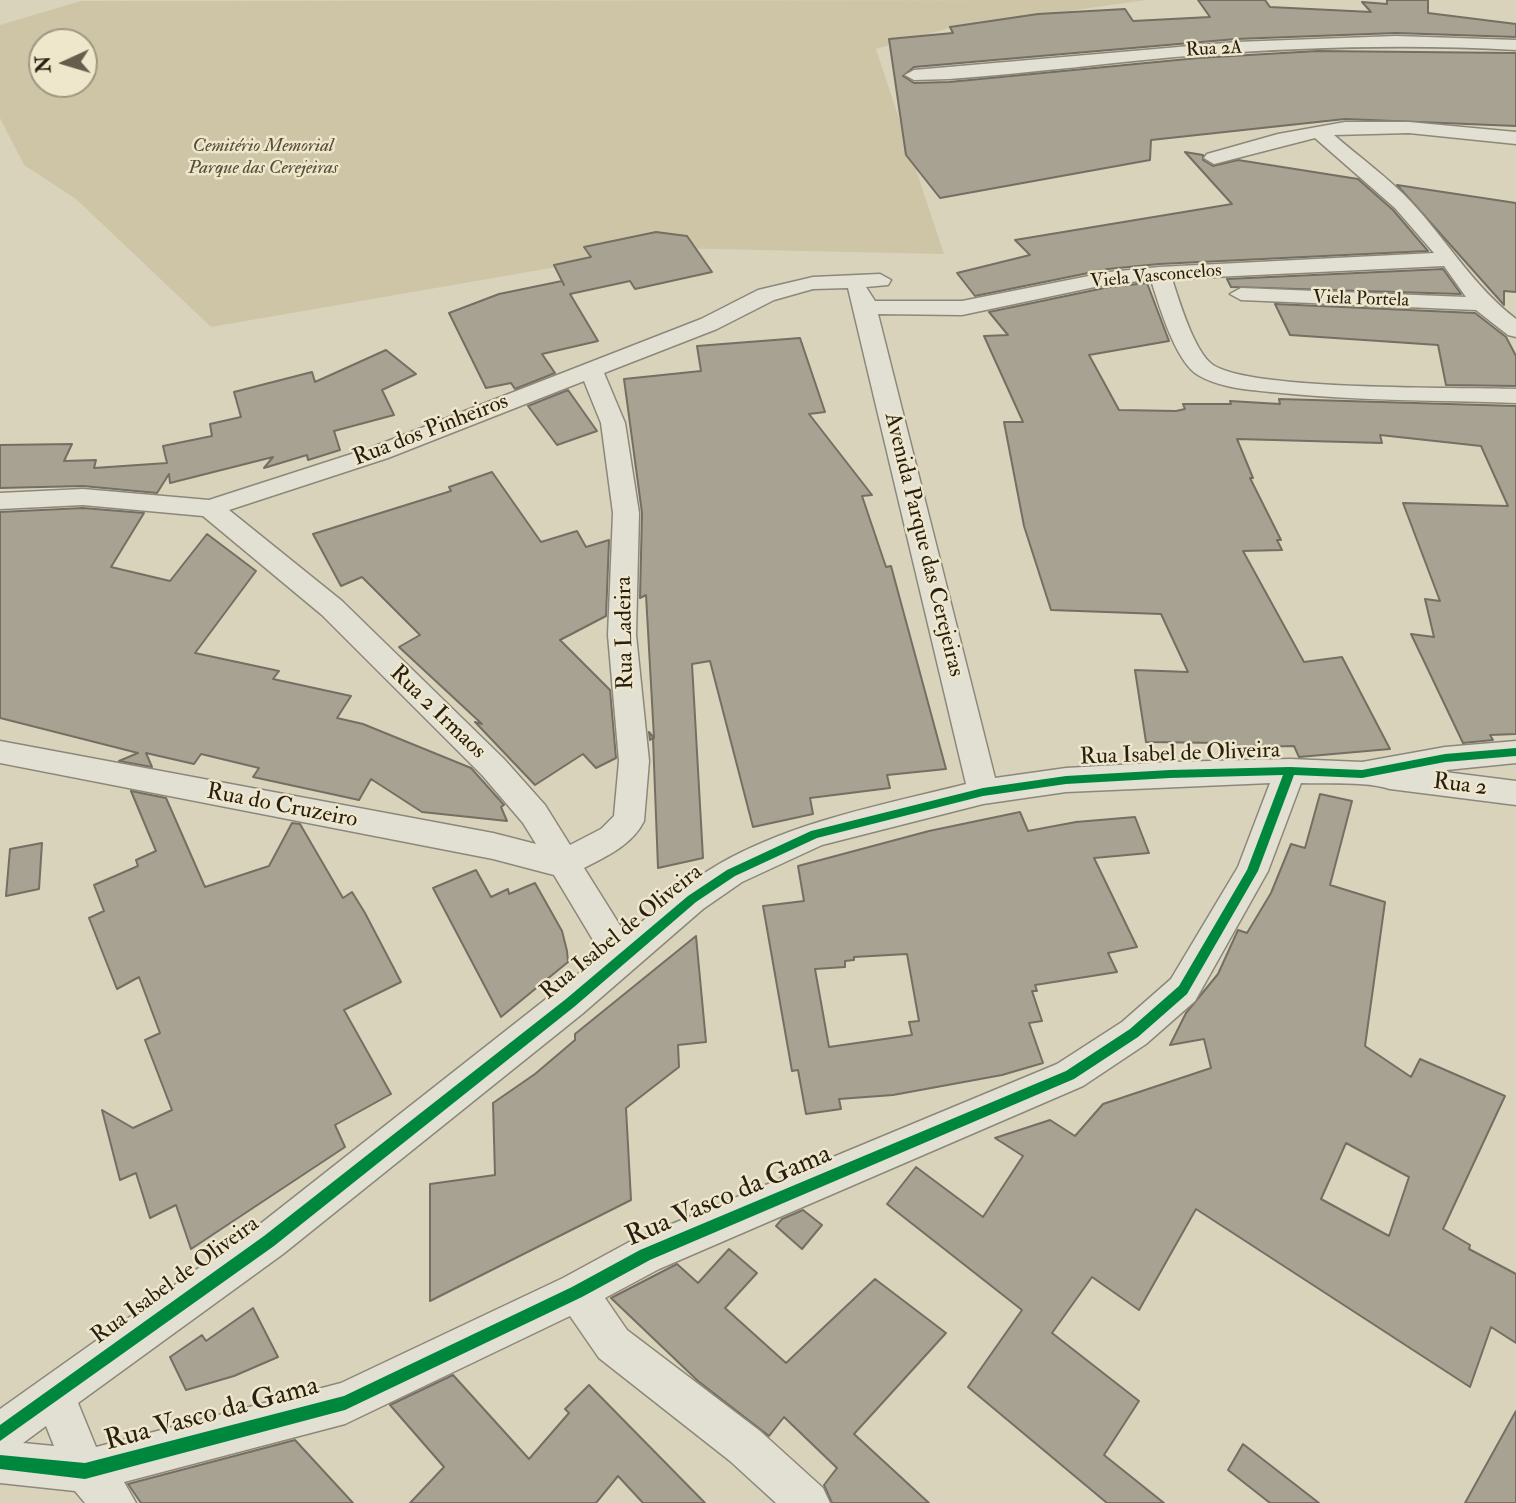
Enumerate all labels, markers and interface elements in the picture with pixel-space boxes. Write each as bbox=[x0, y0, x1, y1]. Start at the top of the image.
north arrow bbox=[28, 28, 98, 98]
street label: Rua 2A bbox=[1185, 37, 1243, 63]
text: N bbox=[31, 55, 57, 74]
park label: Cemitério Memorial Parque das Cerejeiras bbox=[188, 136, 338, 180]
street label: Viela Vasconcelos bbox=[1089, 260, 1223, 294]
street label: Viela Portela bbox=[1312, 287, 1410, 313]
street label: Rua dos Pinheiros bbox=[349, 389, 513, 473]
street label: Avenida Parque das Cerejeiras bbox=[877, 410, 969, 680]
street label: Rua Ladeira bbox=[611, 576, 641, 690]
street label: Rua 2 Irmaos bbox=[383, 660, 491, 766]
street label: Rua Isabel de Oliveira bbox=[1079, 738, 1281, 772]
street label: Rua 2 bbox=[1431, 769, 1489, 803]
street label: Rua do Cruzeiro bbox=[204, 779, 360, 835]
street label: Rua Isabel de Oliveira bbox=[535, 859, 709, 1007]
street label: Rua Vasco da Gama bbox=[621, 1139, 837, 1255]
street label: Rua Isabel de Oliveira bbox=[87, 1211, 265, 1351]
street label: Rua Vasco da Gama bbox=[101, 1370, 323, 1460]

